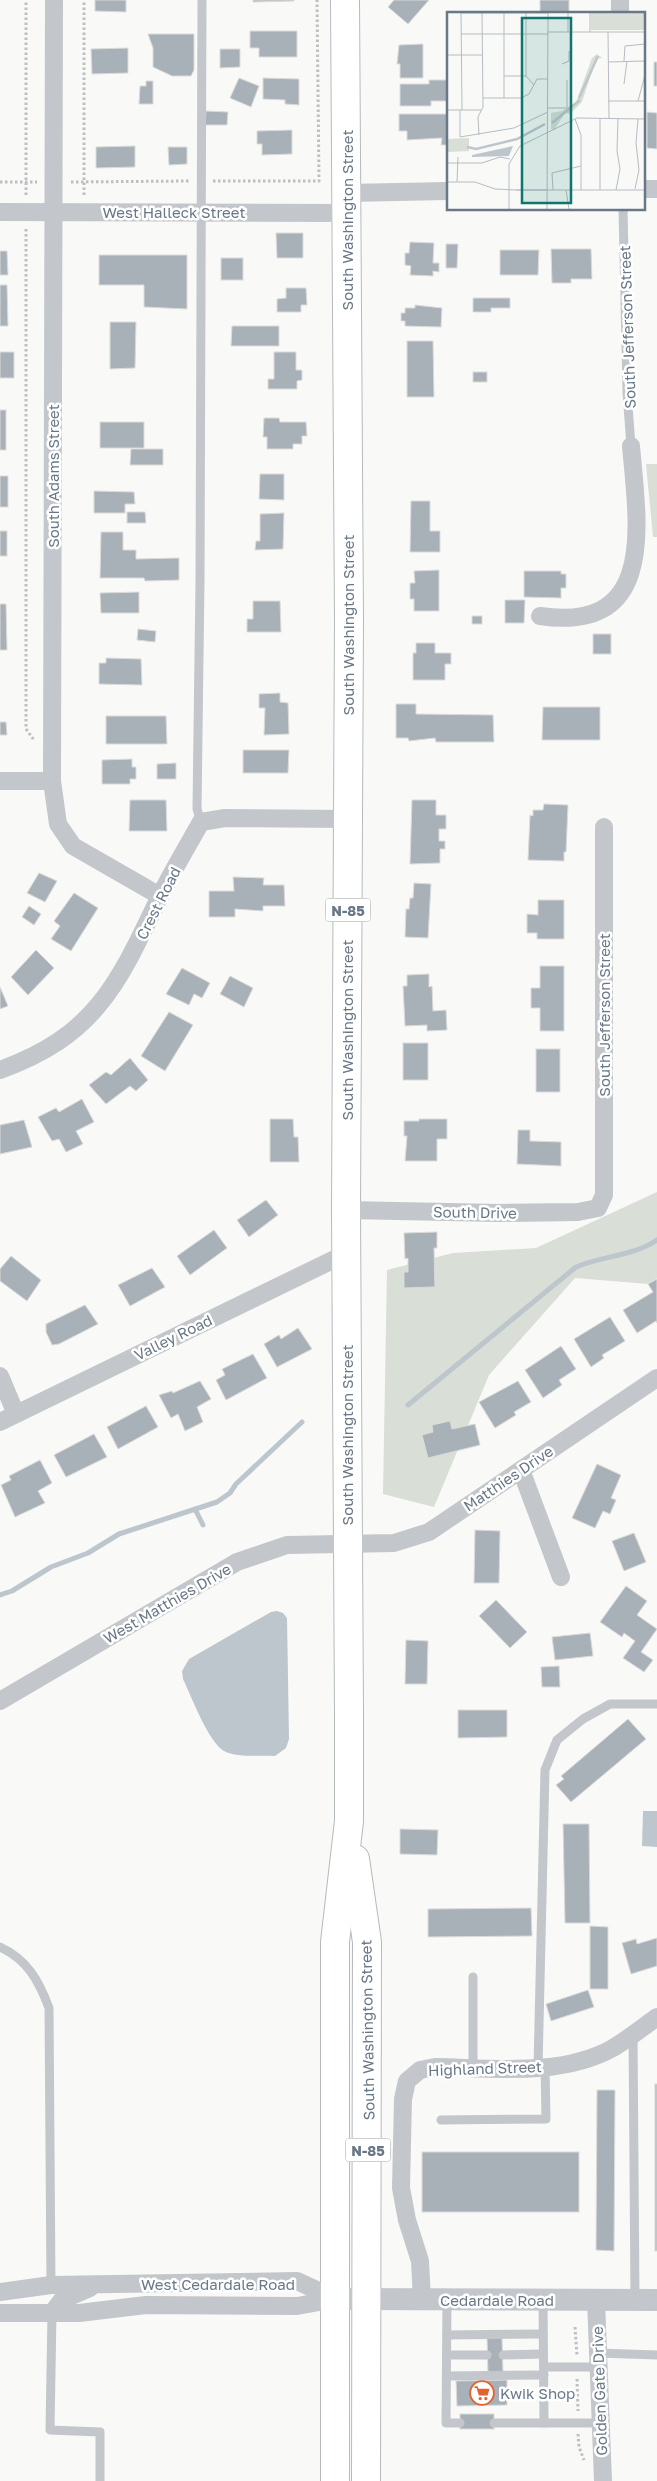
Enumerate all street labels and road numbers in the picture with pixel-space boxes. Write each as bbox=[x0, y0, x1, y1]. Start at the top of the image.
street label: South Washington Street bbox=[338, 130, 356, 310]
street label: West Halleck Street bbox=[102, 203, 246, 221]
street label: South Jefferson Street bbox=[615, 245, 639, 409]
street label: South Adams Street bbox=[44, 404, 62, 548]
street label: South Washington Street bbox=[339, 535, 357, 715]
street label: Crest Road bbox=[132, 864, 184, 942]
road number: N-85 bbox=[326, 898, 370, 922]
street label: South Jefferson Street bbox=[595, 933, 613, 1097]
street label: South Washington Street bbox=[338, 940, 356, 1120]
street label: South Drive bbox=[433, 1202, 517, 1222]
street label: Valley Road bbox=[131, 1310, 215, 1364]
street label: South Washington Street bbox=[338, 1345, 356, 1525]
street label: Matthies Drive bbox=[460, 1441, 556, 1515]
street label: West Matthies Drive bbox=[100, 1559, 234, 1647]
street label: South Washington Street bbox=[356, 1939, 378, 2121]
street label: Highland Street bbox=[428, 2057, 542, 2079]
road number: N-85 bbox=[346, 2138, 390, 2162]
street label: West Cedardale Road bbox=[141, 2275, 295, 2293]
street label: Cedardale Road bbox=[440, 2291, 554, 2309]
street label: Golden Gate Drive bbox=[588, 2326, 610, 2456]

